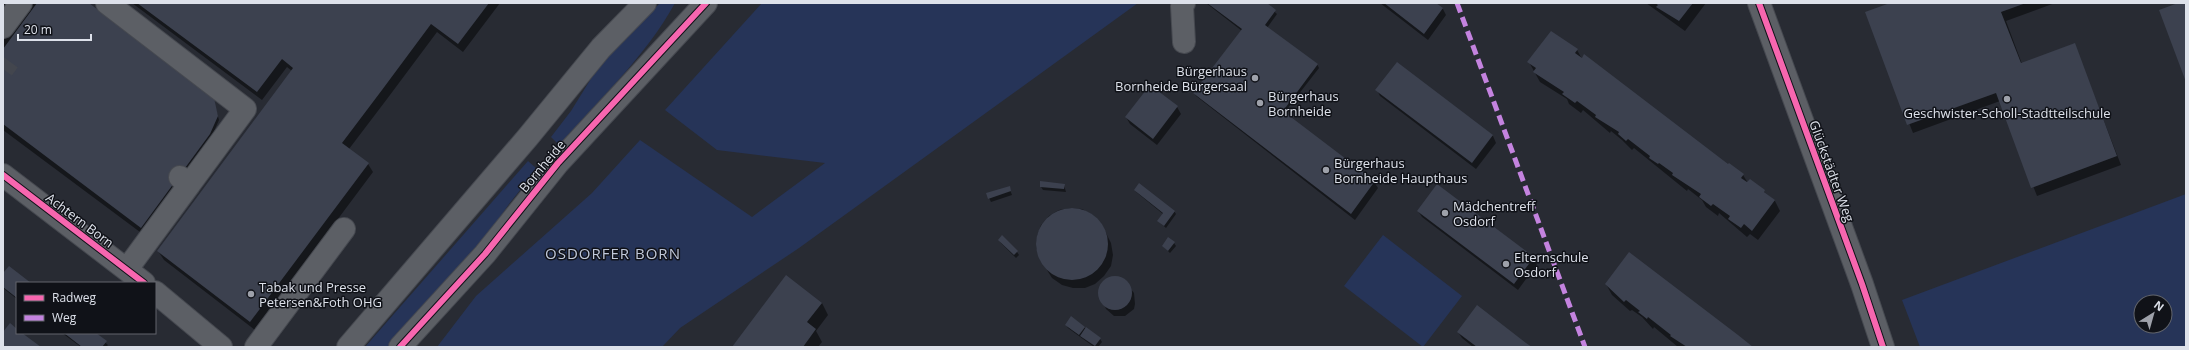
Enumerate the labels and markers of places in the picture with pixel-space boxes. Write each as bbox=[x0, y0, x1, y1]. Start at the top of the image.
place label: Bürgerhaus Bornheide Bürgersaal bbox=[1115, 62, 1247, 95]
marker: Bürgerhaus Bornheide Bürgersaal bbox=[1250, 73, 1260, 83]
place label: Bürgerhaus Bornheide bbox=[1268, 87, 1339, 120]
marker: Geschwister-Scholl-Stadtteilschule bbox=[2002, 94, 2012, 104]
marker: Bürgerhaus Bornheide bbox=[1255, 98, 1265, 108]
place label: Geschwister-Scholl-Stadtteilschule bbox=[1903, 104, 2111, 122]
place label: Bürgerhaus Bornheide Haupthaus bbox=[1334, 154, 1467, 187]
marker: Bürgerhaus Bornheide Haupthaus bbox=[1321, 165, 1331, 175]
place label: Mädchentreff Osdorf bbox=[1453, 197, 1537, 230]
marker: Mädchentreff Osdorf bbox=[1440, 208, 1450, 218]
place label: Elternschule Osdorf bbox=[1514, 248, 1589, 281]
marker: Elternschule Osdorf bbox=[1501, 259, 1511, 269]
place label: Tabak und Presse Petersen&Foth OHG bbox=[259, 278, 382, 311]
marker: Tabak und Presse Petersen&Foth OHG bbox=[246, 289, 256, 299]

